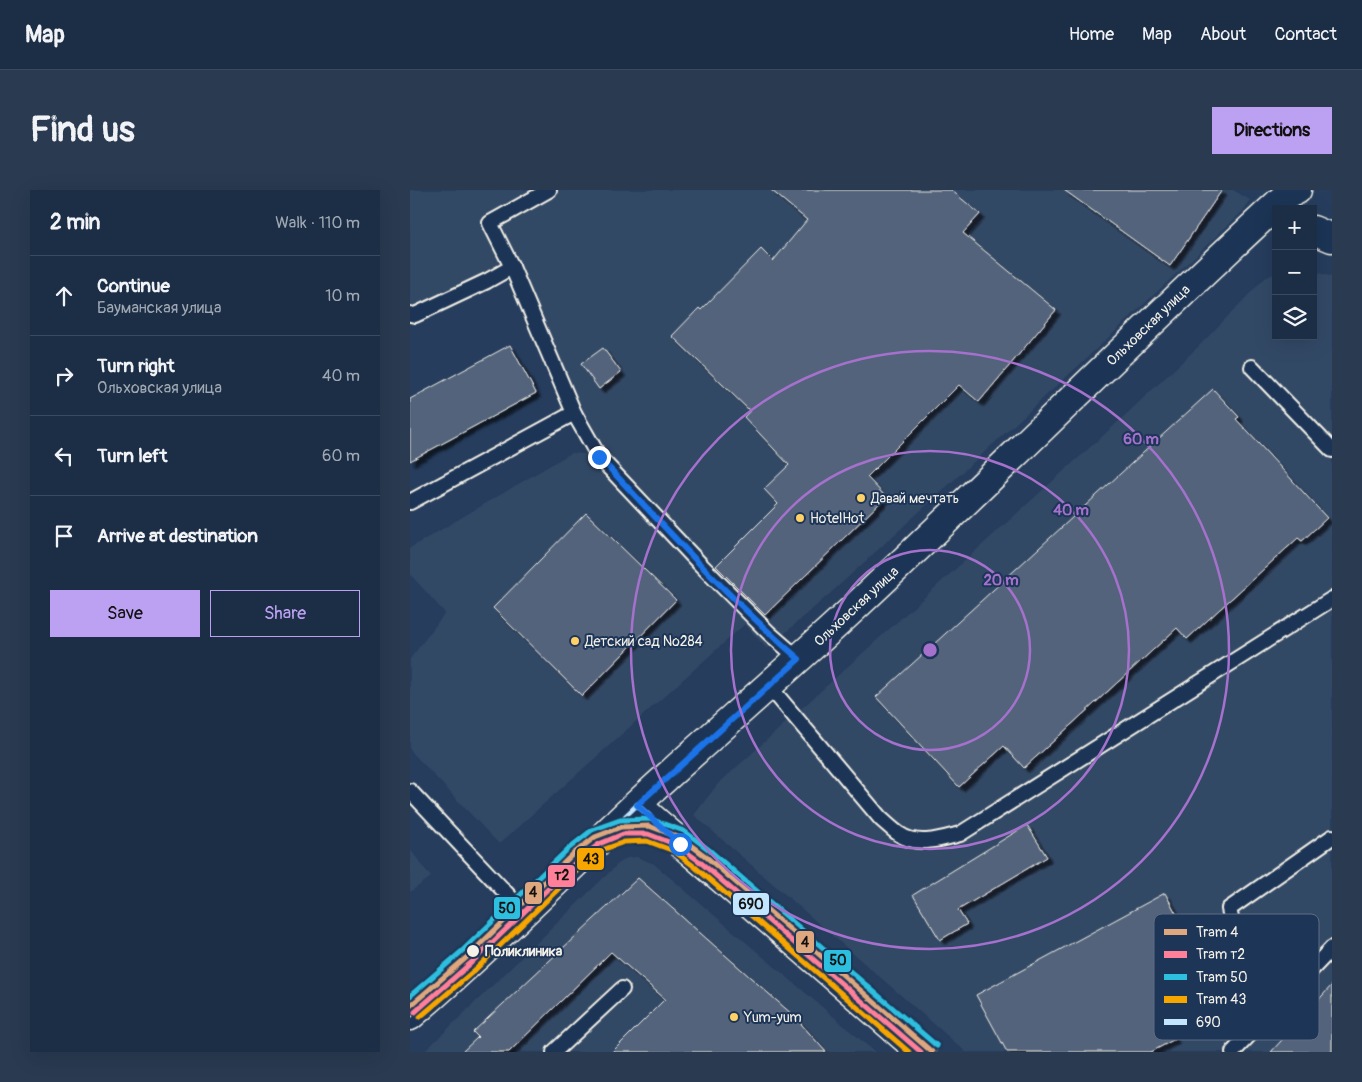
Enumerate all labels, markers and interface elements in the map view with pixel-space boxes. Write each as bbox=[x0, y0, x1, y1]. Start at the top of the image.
text: Map bbox=[25, 20, 65, 49]
text: Home bbox=[1069, 23, 1114, 46]
text: Map bbox=[1142, 23, 1172, 46]
text: About bbox=[1200, 23, 1246, 46]
text: Contact bbox=[1274, 23, 1337, 46]
button: Directions bbox=[1212, 107, 1332, 154]
text: Find us bbox=[30, 108, 135, 152]
map controls bbox=[1272, 205, 1317, 340]
button: + bbox=[1272, 205, 1317, 250]
text: 2 min bbox=[50, 209, 100, 236]
text: Walk · 110 m bbox=[275, 213, 360, 233]
button: − bbox=[1272, 250, 1317, 295]
text: Continue bbox=[97, 274, 170, 298]
street label: Ольховская улица bbox=[1103, 281, 1194, 369]
icon: ahead bbox=[50, 282, 78, 310]
text: 10 m bbox=[325, 286, 360, 306]
button: layers bbox=[1272, 295, 1317, 340]
text: Бауманская улица bbox=[97, 298, 222, 318]
text: Turn right bbox=[97, 354, 175, 378]
icon: right bbox=[50, 362, 78, 390]
text: 40 m bbox=[322, 366, 360, 386]
text: Ольховская улица bbox=[97, 378, 222, 398]
text: 60 m bbox=[1123, 430, 1159, 449]
icon: left bbox=[50, 442, 78, 470]
text: Turn left bbox=[97, 444, 167, 468]
text: 60 m bbox=[322, 446, 360, 466]
route end bbox=[588, 446, 611, 469]
place label: Давай мечтать bbox=[870, 490, 959, 507]
marker: Давай мечтать bbox=[855, 492, 867, 504]
text: 40 m bbox=[1053, 501, 1089, 520]
place label: HotelHot bbox=[810, 510, 865, 527]
marker: HotelHot bbox=[794, 512, 806, 524]
icon: arrive bbox=[50, 522, 78, 550]
text: Arrive at destination bbox=[97, 524, 258, 548]
street label: Ольховская улица bbox=[811, 563, 902, 650]
text: 20 m bbox=[983, 571, 1019, 590]
button: Save bbox=[50, 590, 200, 637]
button: Share bbox=[210, 590, 360, 637]
place label: Детский сад №284 bbox=[584, 633, 703, 650]
marker: Детский сад №284 bbox=[569, 635, 581, 647]
centre of rings bbox=[921, 641, 939, 659]
route start bbox=[669, 833, 692, 856]
line badge: 43 bbox=[576, 847, 605, 871]
text: 43 bbox=[583, 851, 599, 868]
line badge: т2 bbox=[547, 864, 576, 888]
text: т2 bbox=[555, 867, 570, 884]
line badge: 4 bbox=[524, 881, 543, 905]
text: 4 bbox=[529, 884, 538, 901]
line badge: 690 bbox=[732, 892, 770, 916]
line badge: 50 bbox=[493, 896, 521, 920]
text: 690 bbox=[739, 896, 764, 913]
text: 50 bbox=[498, 900, 516, 917]
legend bbox=[1154, 914, 1319, 1040]
text: Tram 4 bbox=[1196, 924, 1238, 941]
line badge: 4 bbox=[795, 930, 815, 954]
text: 4 bbox=[801, 934, 810, 951]
marker: Поликлиника bbox=[465, 943, 481, 959]
place label: Поликлиника bbox=[485, 943, 563, 960]
text: Tram т2 bbox=[1196, 946, 1245, 963]
line badge: 50 bbox=[823, 949, 852, 973]
text: 50 bbox=[829, 952, 847, 969]
text: Tram 50 bbox=[1196, 969, 1247, 986]
text: Tram 43 bbox=[1196, 991, 1246, 1008]
place label: Yum-yum bbox=[743, 1009, 802, 1026]
marker: Yum-yum bbox=[728, 1011, 740, 1023]
text: 690 bbox=[1196, 1014, 1221, 1031]

